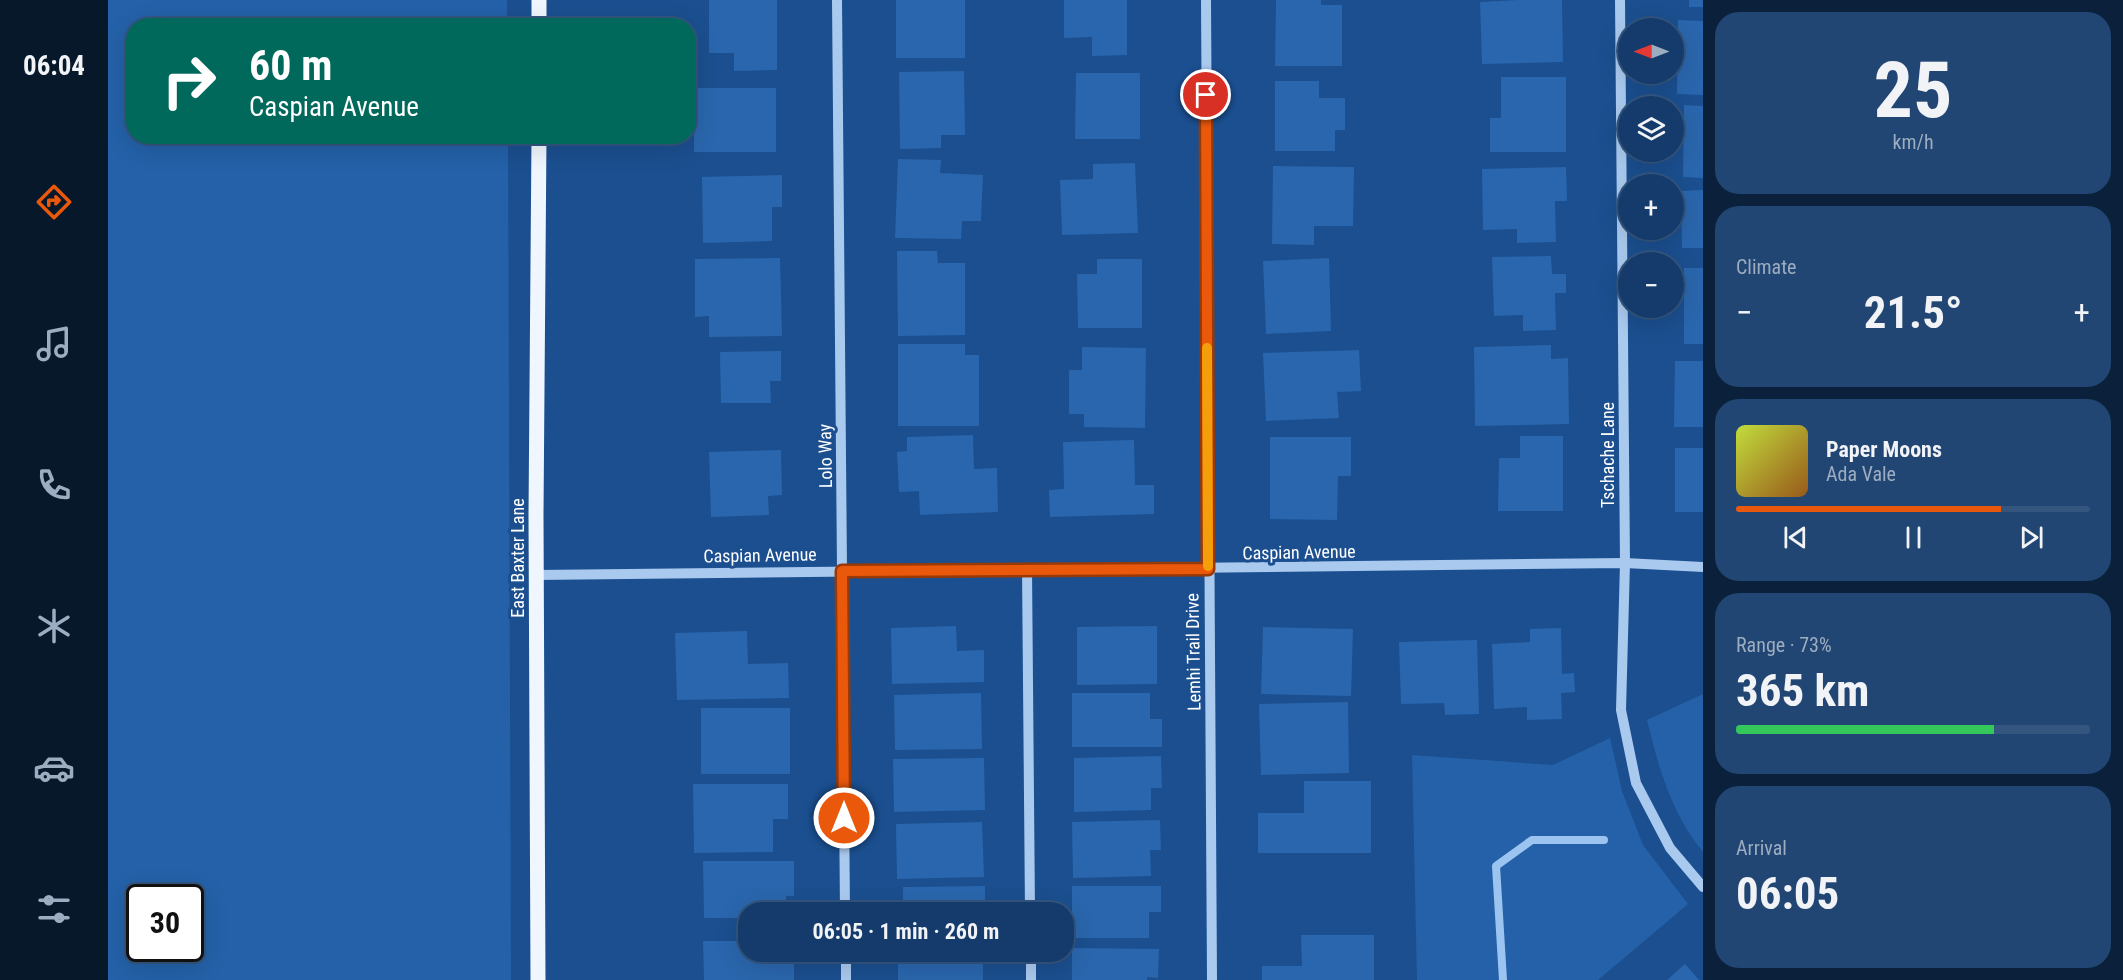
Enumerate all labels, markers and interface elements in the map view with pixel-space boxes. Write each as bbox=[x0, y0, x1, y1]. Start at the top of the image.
north arrow bbox=[1618, 18, 1684, 84]
map controls bbox=[1618, 18, 1684, 318]
text: 60 m bbox=[249, 41, 332, 90]
icon: right bbox=[150, 42, 228, 120]
text: 25 bbox=[1874, 45, 1952, 136]
text: 06:04 bbox=[23, 50, 85, 82]
pin bbox=[1180, 69, 1231, 120]
icon: arrive bbox=[1189, 78, 1222, 111]
text: Caspian Avenue bbox=[249, 91, 419, 123]
button: layers bbox=[1618, 96, 1684, 162]
text: km/h bbox=[1892, 130, 1934, 154]
button: + bbox=[1618, 174, 1684, 240]
icon: directions bbox=[33, 181, 75, 223]
button: − bbox=[1618, 252, 1684, 318]
text: Climate bbox=[1736, 255, 1796, 279]
text: 21.5° bbox=[1864, 286, 1962, 339]
text: − bbox=[1736, 293, 1753, 332]
text: + bbox=[2074, 293, 2090, 332]
icon: music bbox=[33, 323, 75, 365]
street label: Tschache Lane bbox=[1597, 402, 1618, 508]
street label: Lolo Way bbox=[814, 423, 836, 488]
text: Paper Moons bbox=[1826, 437, 1942, 462]
text: Ada Vale bbox=[1826, 462, 1896, 486]
icon: phone bbox=[33, 464, 75, 506]
street label: East Baxter Lane bbox=[507, 498, 528, 618]
icon: previous bbox=[1779, 521, 1812, 554]
icon: pause bbox=[1897, 521, 1930, 554]
icon: next bbox=[2015, 521, 2048, 554]
street label: Caspian Avenue bbox=[1242, 541, 1356, 563]
street label: Caspian Avenue bbox=[703, 544, 817, 566]
street label: Lemhi Trail Drive bbox=[1181, 593, 1205, 711]
icon: climate bbox=[33, 605, 75, 647]
text: Range · 73% bbox=[1736, 633, 1832, 657]
text: 365 km bbox=[1736, 664, 1869, 717]
icon: car bbox=[33, 747, 75, 789]
position arrow bbox=[812, 786, 876, 850]
text: Arrival bbox=[1736, 836, 1787, 860]
text: 06:05 bbox=[1736, 867, 1839, 920]
speed limit sign: 30 bbox=[126, 884, 204, 962]
icon: filters bbox=[33, 888, 75, 930]
text: 06:05 · 1 min · 260 m bbox=[813, 919, 999, 944]

